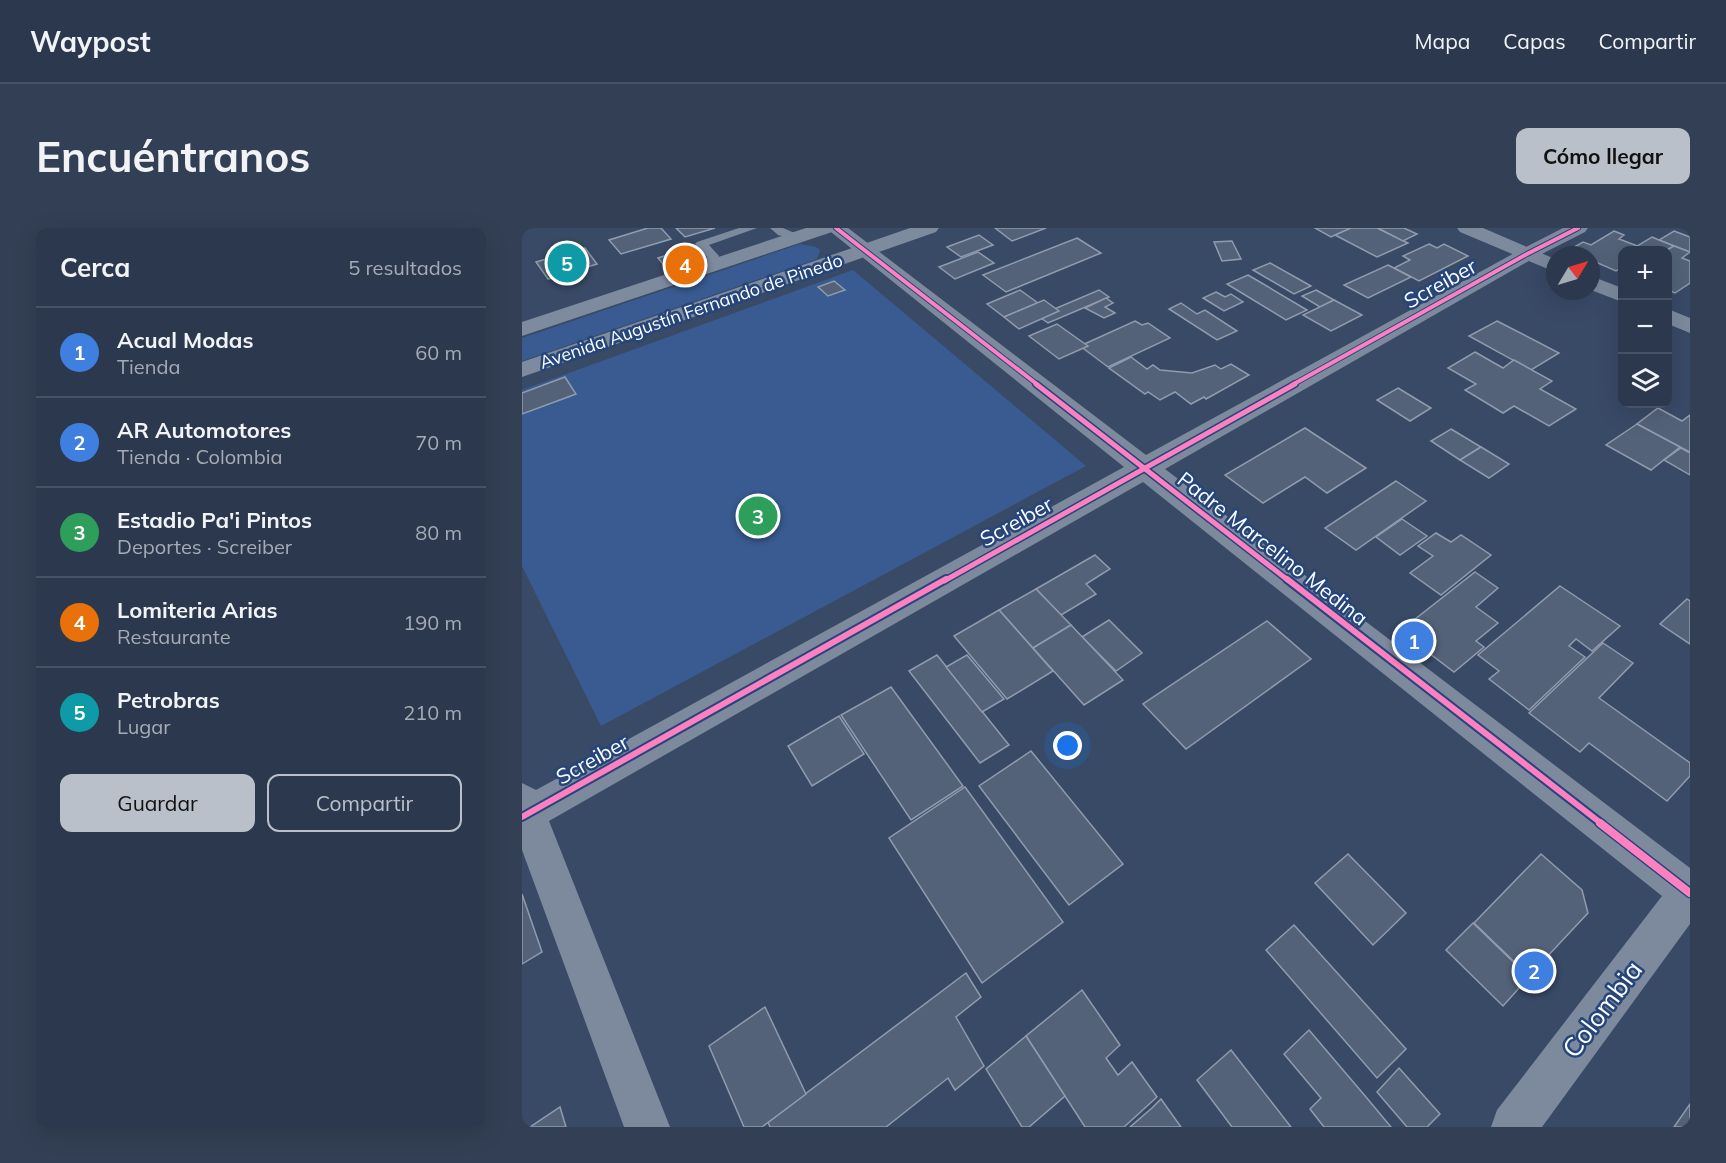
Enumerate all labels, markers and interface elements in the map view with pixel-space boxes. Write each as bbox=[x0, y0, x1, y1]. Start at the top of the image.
text: Waypost bbox=[30, 24, 151, 59]
text: Mapa bbox=[1415, 28, 1470, 54]
text: Capas bbox=[1503, 28, 1566, 54]
text: Compartir bbox=[1599, 28, 1696, 54]
button: Cómo llegar bbox=[1516, 128, 1690, 184]
text: Encuéntranos bbox=[36, 130, 310, 183]
pin: 5 bbox=[548, 240, 586, 285]
pin: 4 bbox=[666, 243, 704, 288]
north arrow bbox=[1546, 246, 1600, 300]
map controls bbox=[1618, 246, 1672, 408]
button: + bbox=[1618, 246, 1672, 300]
street label: Avenida Augustín Fernando de Pinedo bbox=[536, 248, 846, 374]
text: Cerca bbox=[60, 251, 130, 284]
street label: Screiber bbox=[1399, 252, 1481, 314]
text: 5 resultados bbox=[348, 255, 462, 280]
button: − bbox=[1618, 300, 1672, 354]
text: Acual Modas bbox=[117, 326, 253, 354]
text: 1 bbox=[74, 340, 86, 365]
text: 60 m bbox=[415, 340, 462, 365]
text: Tienda bbox=[117, 354, 180, 379]
button: layers bbox=[1618, 354, 1672, 408]
text: AR Automotores bbox=[117, 416, 291, 444]
text: 2 bbox=[74, 430, 86, 455]
text: 70 m bbox=[415, 430, 462, 455]
text: Tienda · Colombia bbox=[117, 444, 282, 469]
street label: Padre Marcelino Medina bbox=[1173, 466, 1373, 630]
street label: Screiber bbox=[975, 490, 1057, 552]
pin: 3 bbox=[738, 494, 778, 538]
text: Estadio Pa'i Pintos bbox=[117, 506, 312, 534]
text: 3 bbox=[74, 520, 86, 545]
text: 80 m bbox=[415, 520, 462, 545]
text: Deportes · Screiber bbox=[117, 534, 292, 559]
text: Lomiteria Arias bbox=[117, 596, 278, 624]
text: 4 bbox=[74, 610, 86, 635]
text: 190 m bbox=[403, 610, 462, 635]
pin: 1 bbox=[1394, 618, 1434, 664]
text: Restaurante bbox=[117, 624, 231, 649]
text: Petrobras bbox=[117, 686, 220, 714]
text: 5 bbox=[74, 700, 86, 725]
text: 210 m bbox=[403, 700, 462, 725]
text: Lugar bbox=[117, 714, 171, 739]
street label: Screiber bbox=[551, 728, 633, 790]
your location bbox=[1053, 731, 1082, 760]
button: Guardar bbox=[60, 774, 255, 832]
button: Compartir bbox=[267, 774, 462, 832]
pin: 2 bbox=[1514, 948, 1554, 994]
street label: Colombia bbox=[1555, 954, 1649, 1064]

